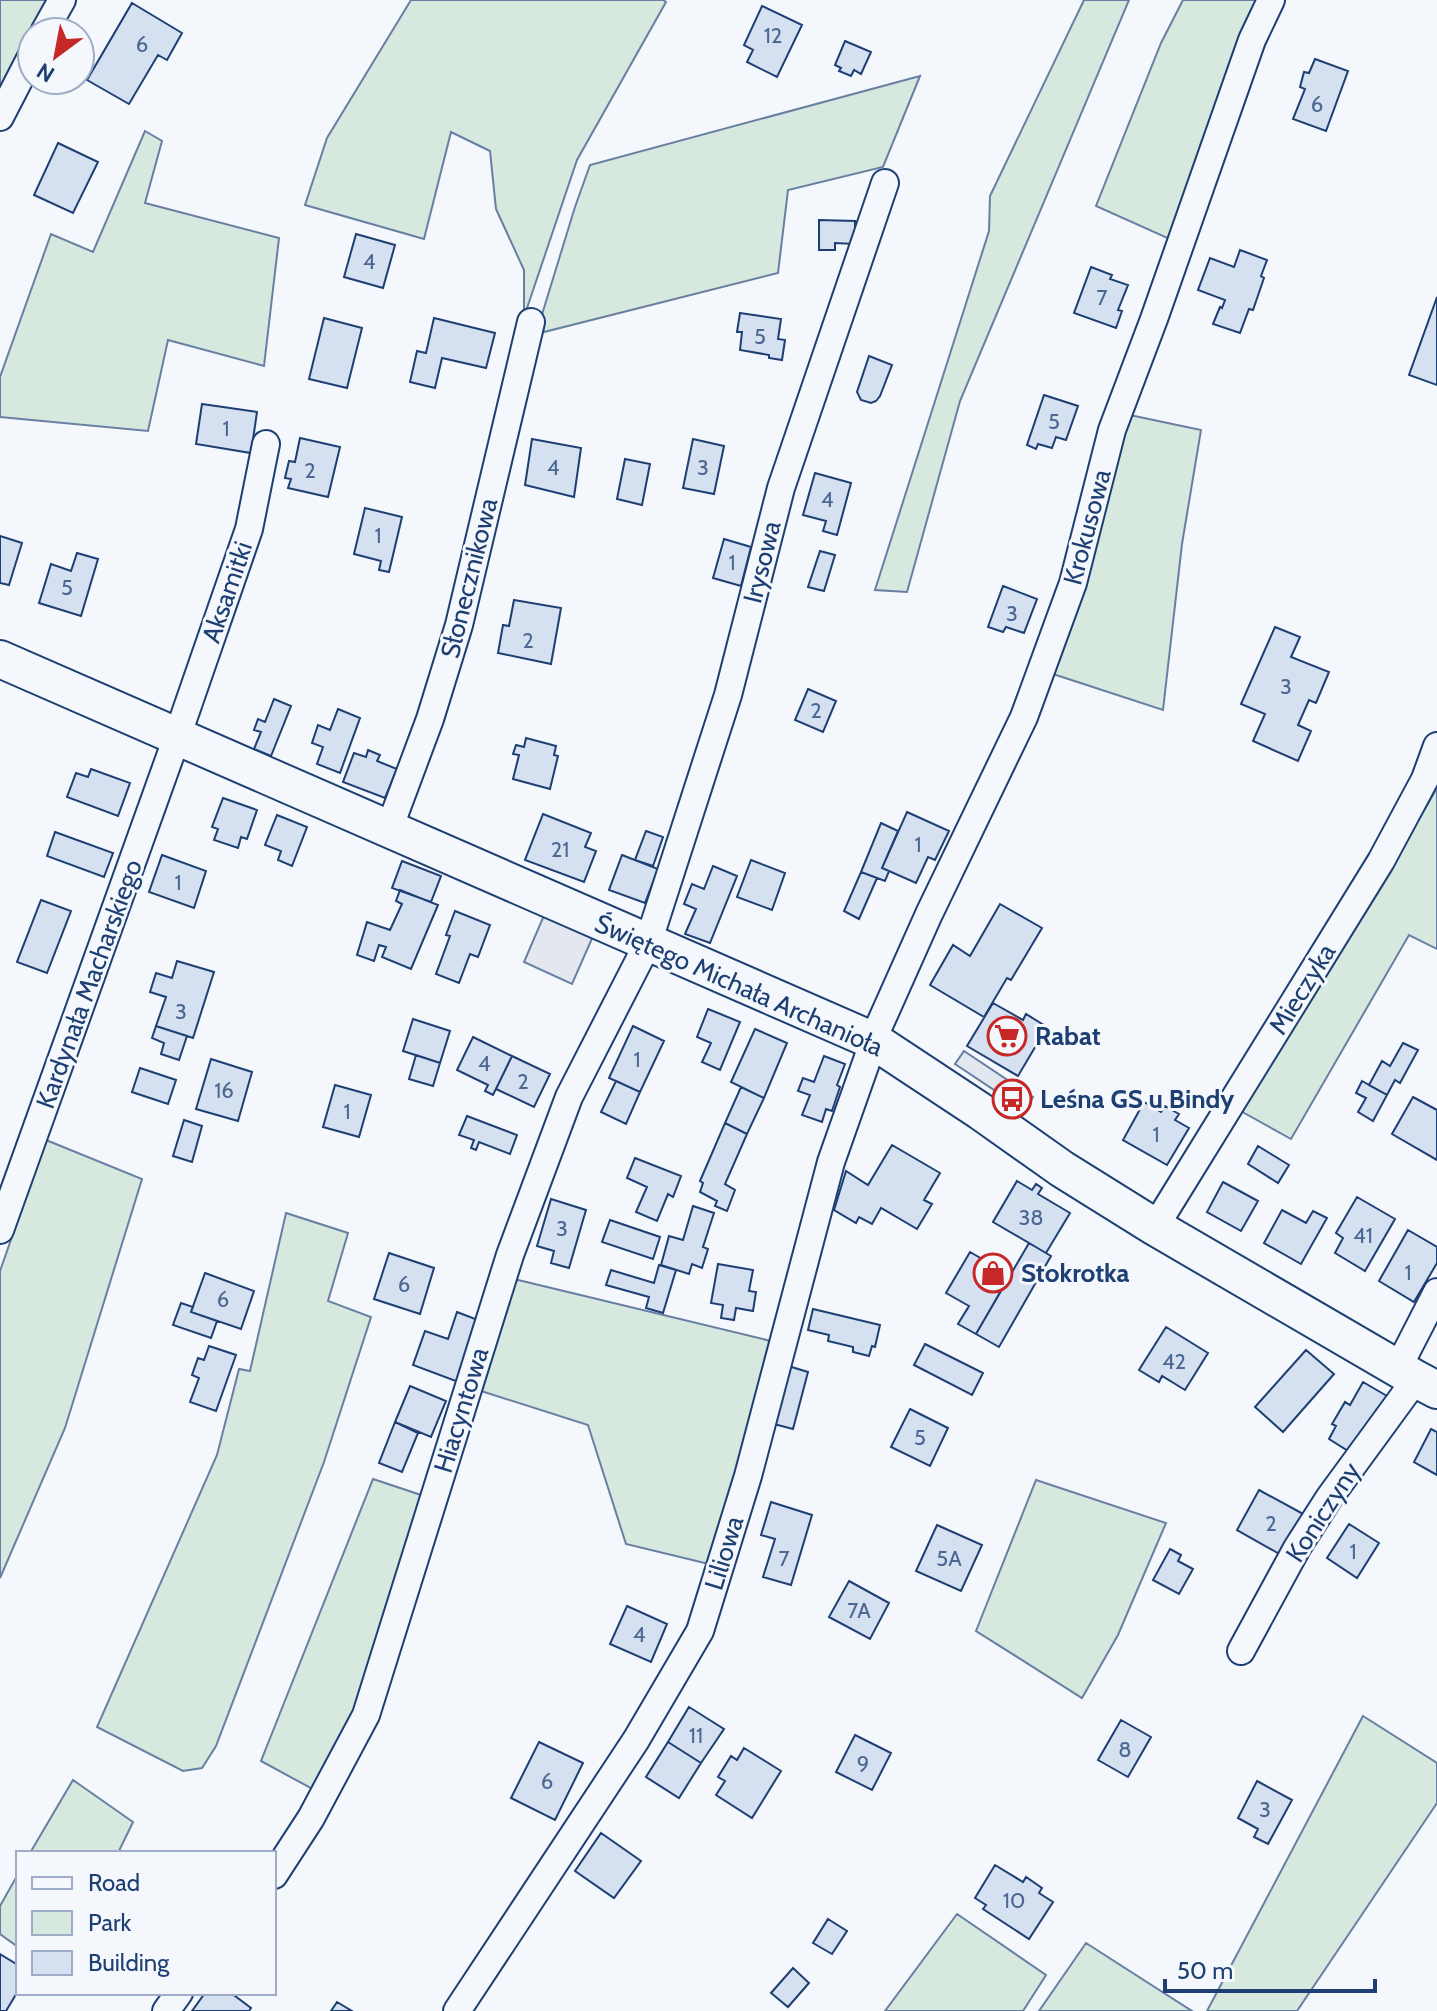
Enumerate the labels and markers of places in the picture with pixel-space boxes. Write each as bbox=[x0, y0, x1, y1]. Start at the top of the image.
supermarket icon: Rabat bbox=[986, 1015, 1028, 1057]
place label: Rabat bbox=[1035, 1020, 1101, 1052]
bus stop icon: Leśna GS u Bindy bbox=[991, 1078, 1033, 1120]
place label: Leśna GS u Bindy bbox=[1040, 1083, 1234, 1115]
shop icon: Stokrotka bbox=[972, 1252, 1014, 1294]
place label: Stokrotka bbox=[1021, 1257, 1130, 1289]

